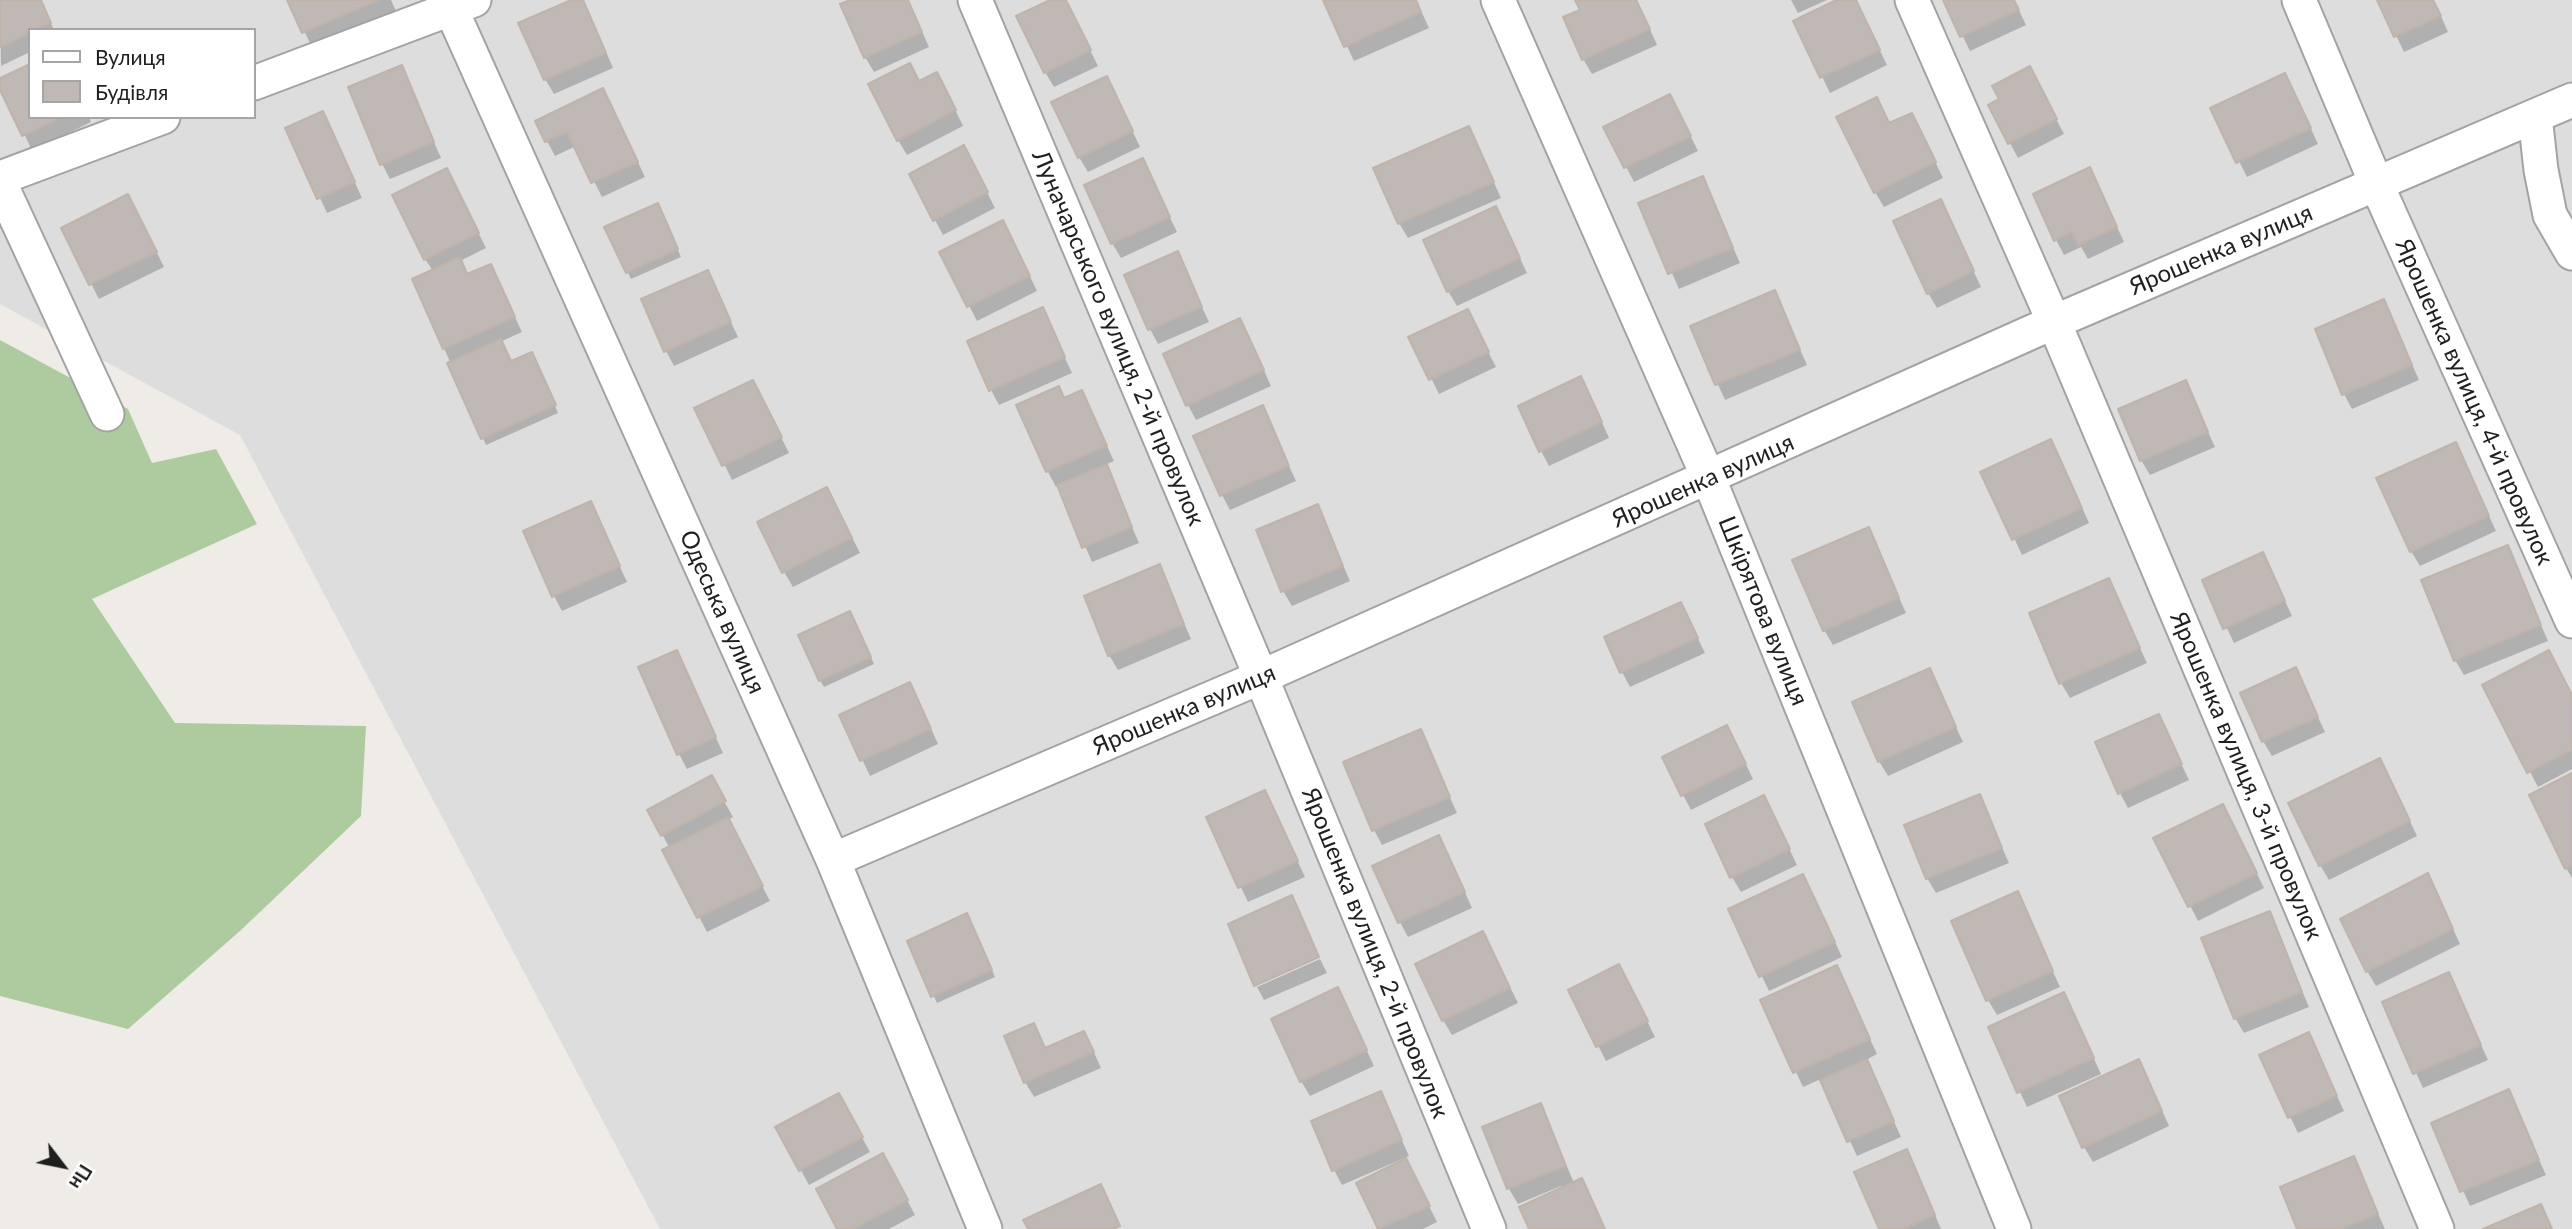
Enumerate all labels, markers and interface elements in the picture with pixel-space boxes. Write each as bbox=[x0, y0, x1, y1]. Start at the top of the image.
legend bbox=[28, 28, 256, 119]
text: Вулиця bbox=[95, 44, 166, 69]
text: Будівля bbox=[95, 79, 168, 104]
street label: Луначарського вулиця, 2-й провулок bbox=[1026, 146, 1210, 530]
street label: Ярошенка вулиця bbox=[2125, 198, 2317, 302]
street label: Ярошенка вулиця, 4-й провулок bbox=[2389, 234, 2559, 570]
street label: Ярошенка вулиця bbox=[1607, 428, 1799, 534]
street label: Шкірятова вулиця bbox=[1712, 512, 1814, 710]
street label: Одеська вулиця bbox=[673, 526, 771, 698]
street label: Ярошенка вулиця, 3-й провулок bbox=[2164, 607, 2328, 945]
street label: Ярошенка вулиця bbox=[1088, 658, 1280, 762]
street label: Ярошенка вулиця, 2-й провулок bbox=[1295, 783, 1455, 1123]
north arrow bbox=[28, 1131, 98, 1201]
text: Пн bbox=[65, 1161, 98, 1194]

